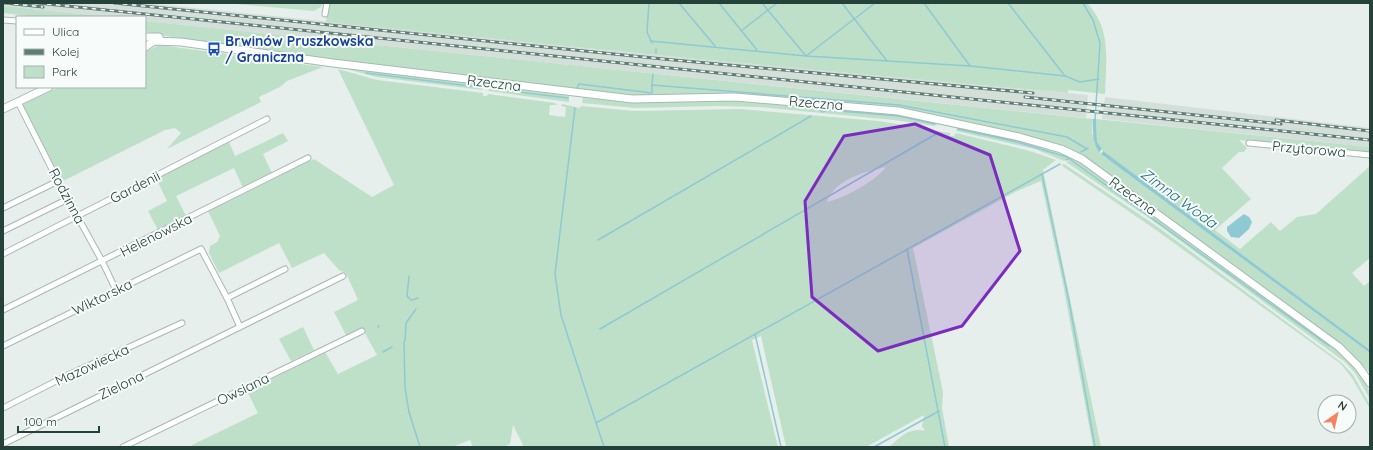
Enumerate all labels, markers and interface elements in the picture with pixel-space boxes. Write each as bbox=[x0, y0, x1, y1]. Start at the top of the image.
legend bbox=[16, 16, 146, 88]
text: Ulica bbox=[52, 24, 79, 39]
place label: Brwinów Pruszkowska / Graniczna bbox=[225, 32, 374, 66]
bus stop icon: Brwinów Pruszkowska / Graniczna bbox=[206, 41, 222, 57]
text: Kolej bbox=[52, 44, 80, 59]
text: Park bbox=[52, 64, 77, 79]
street label: Rzeczna bbox=[466, 71, 522, 95]
street label: Rzeczna bbox=[788, 92, 844, 114]
street label: Przytorowa bbox=[1271, 137, 1347, 161]
water label: Zimna Woda bbox=[1137, 164, 1222, 233]
street label: Rodzinna bbox=[45, 165, 89, 227]
street label: Gardenii bbox=[107, 167, 163, 207]
street label: Rzeczna bbox=[1106, 173, 1160, 219]
street label: Helenowska bbox=[117, 209, 195, 261]
street label: Wiktorska bbox=[69, 275, 135, 319]
street label: Mazowiecka bbox=[52, 340, 132, 390]
street label: Zielona bbox=[95, 366, 147, 404]
street label: Owsiana bbox=[214, 369, 272, 409]
north arrow bbox=[1317, 394, 1357, 434]
text: N bbox=[1335, 398, 1350, 414]
scale bar bbox=[18, 408, 99, 434]
text: 100 m bbox=[24, 414, 57, 429]

